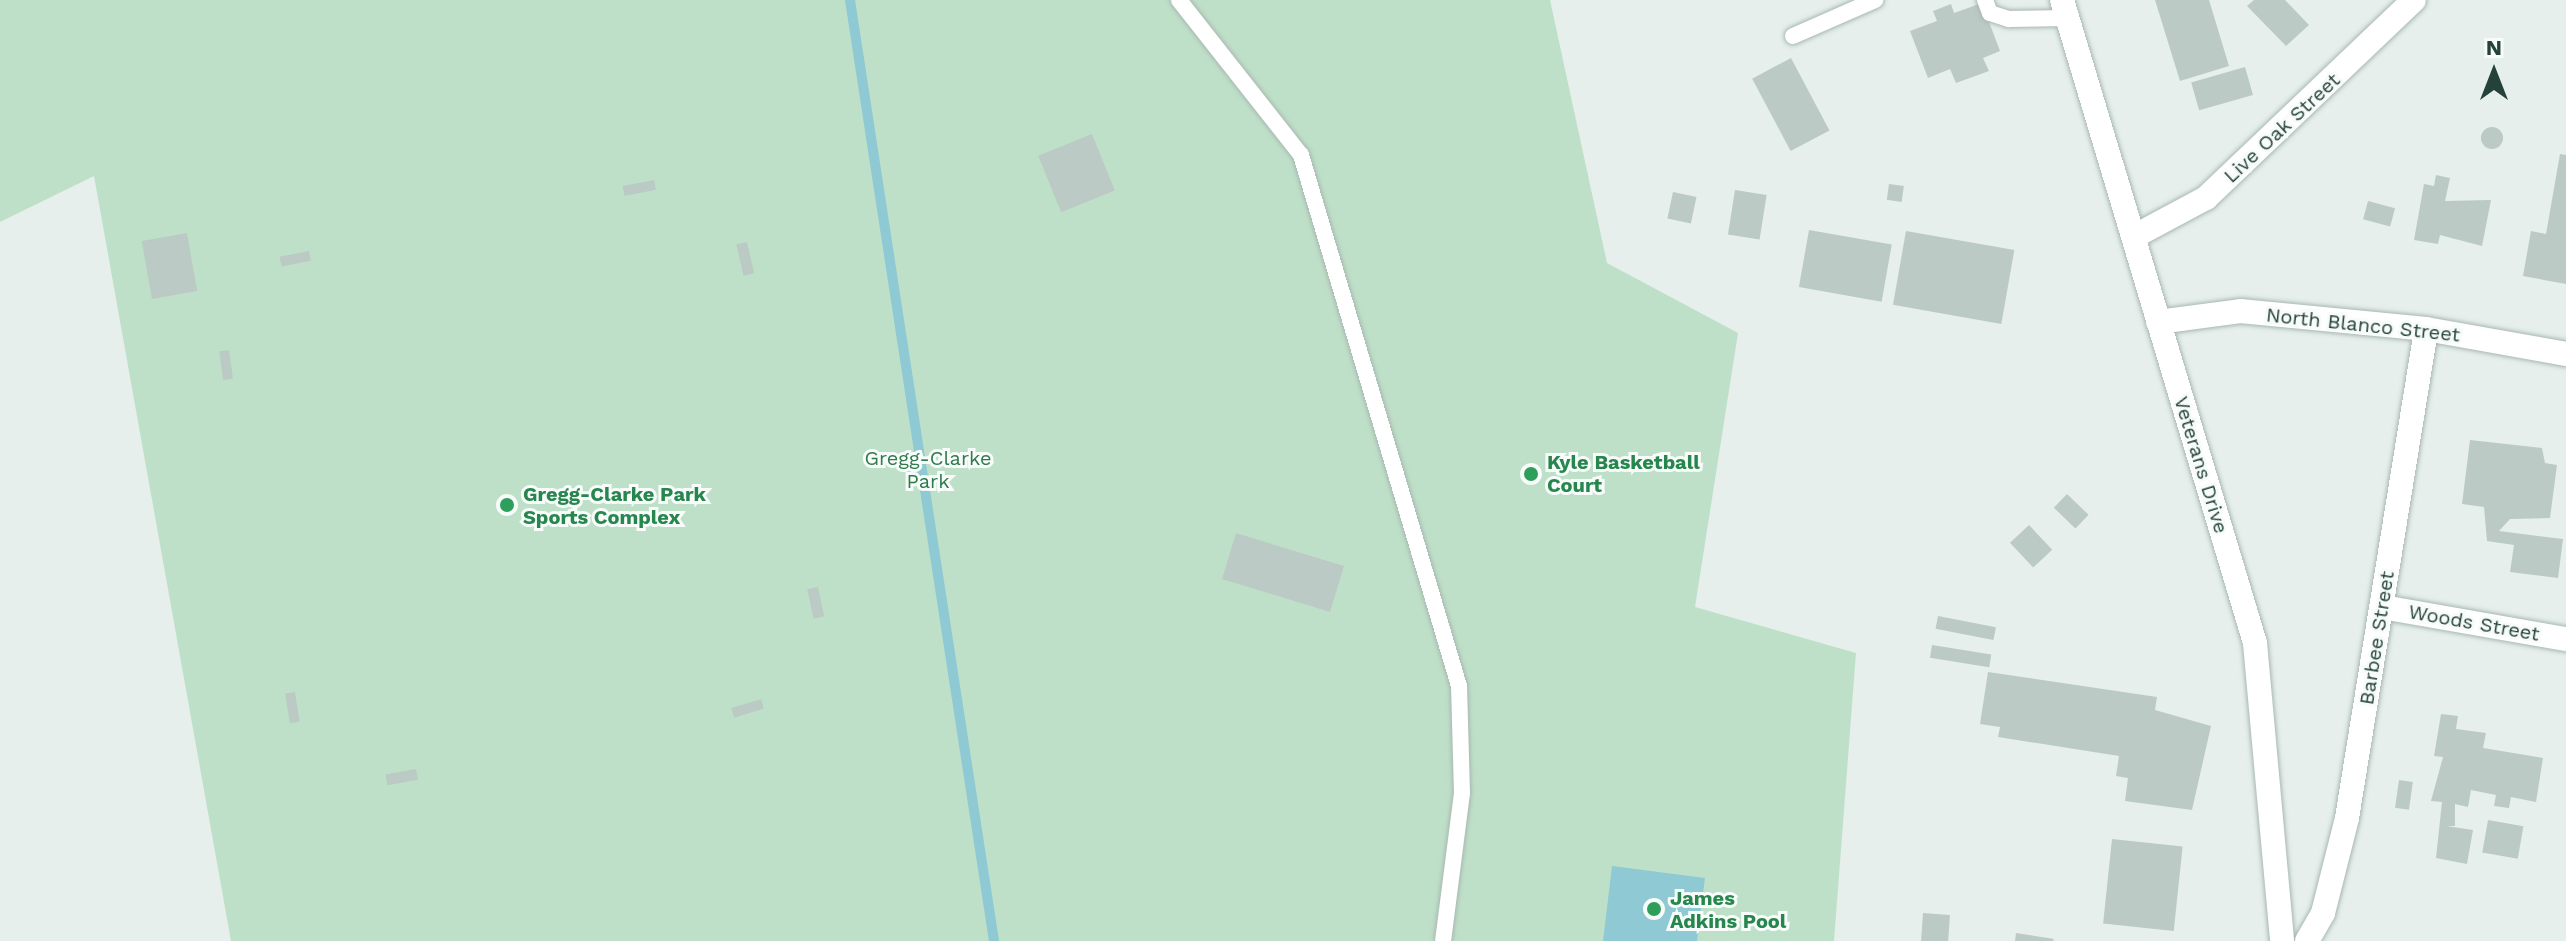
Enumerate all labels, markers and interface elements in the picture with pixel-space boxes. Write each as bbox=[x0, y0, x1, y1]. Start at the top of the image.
north arrow bbox=[2454, 32, 2534, 112]
text: N bbox=[2486, 35, 2502, 60]
street label: Live Oak Street bbox=[2219, 68, 2345, 188]
street label: North Blanco Street bbox=[2265, 303, 2461, 347]
street label: Veterans Drive bbox=[2169, 394, 2233, 536]
park label: Gregg-Clarke Park bbox=[864, 447, 992, 494]
place label: Kyle Basketball Court bbox=[1547, 450, 1700, 497]
marker: Kyle Basketball Court bbox=[1522, 465, 1540, 483]
place label: Gregg-Clarke Park Sports Complex bbox=[523, 482, 706, 529]
marker: Gregg-Clarke Park Sports Complex bbox=[498, 496, 516, 514]
street label: Barbee Street bbox=[2355, 569, 2399, 707]
street label: Woods Street bbox=[2407, 600, 2541, 646]
place label: James Adkins Pool bbox=[1670, 886, 1786, 933]
marker: James Adkins Pool bbox=[1645, 900, 1663, 918]

